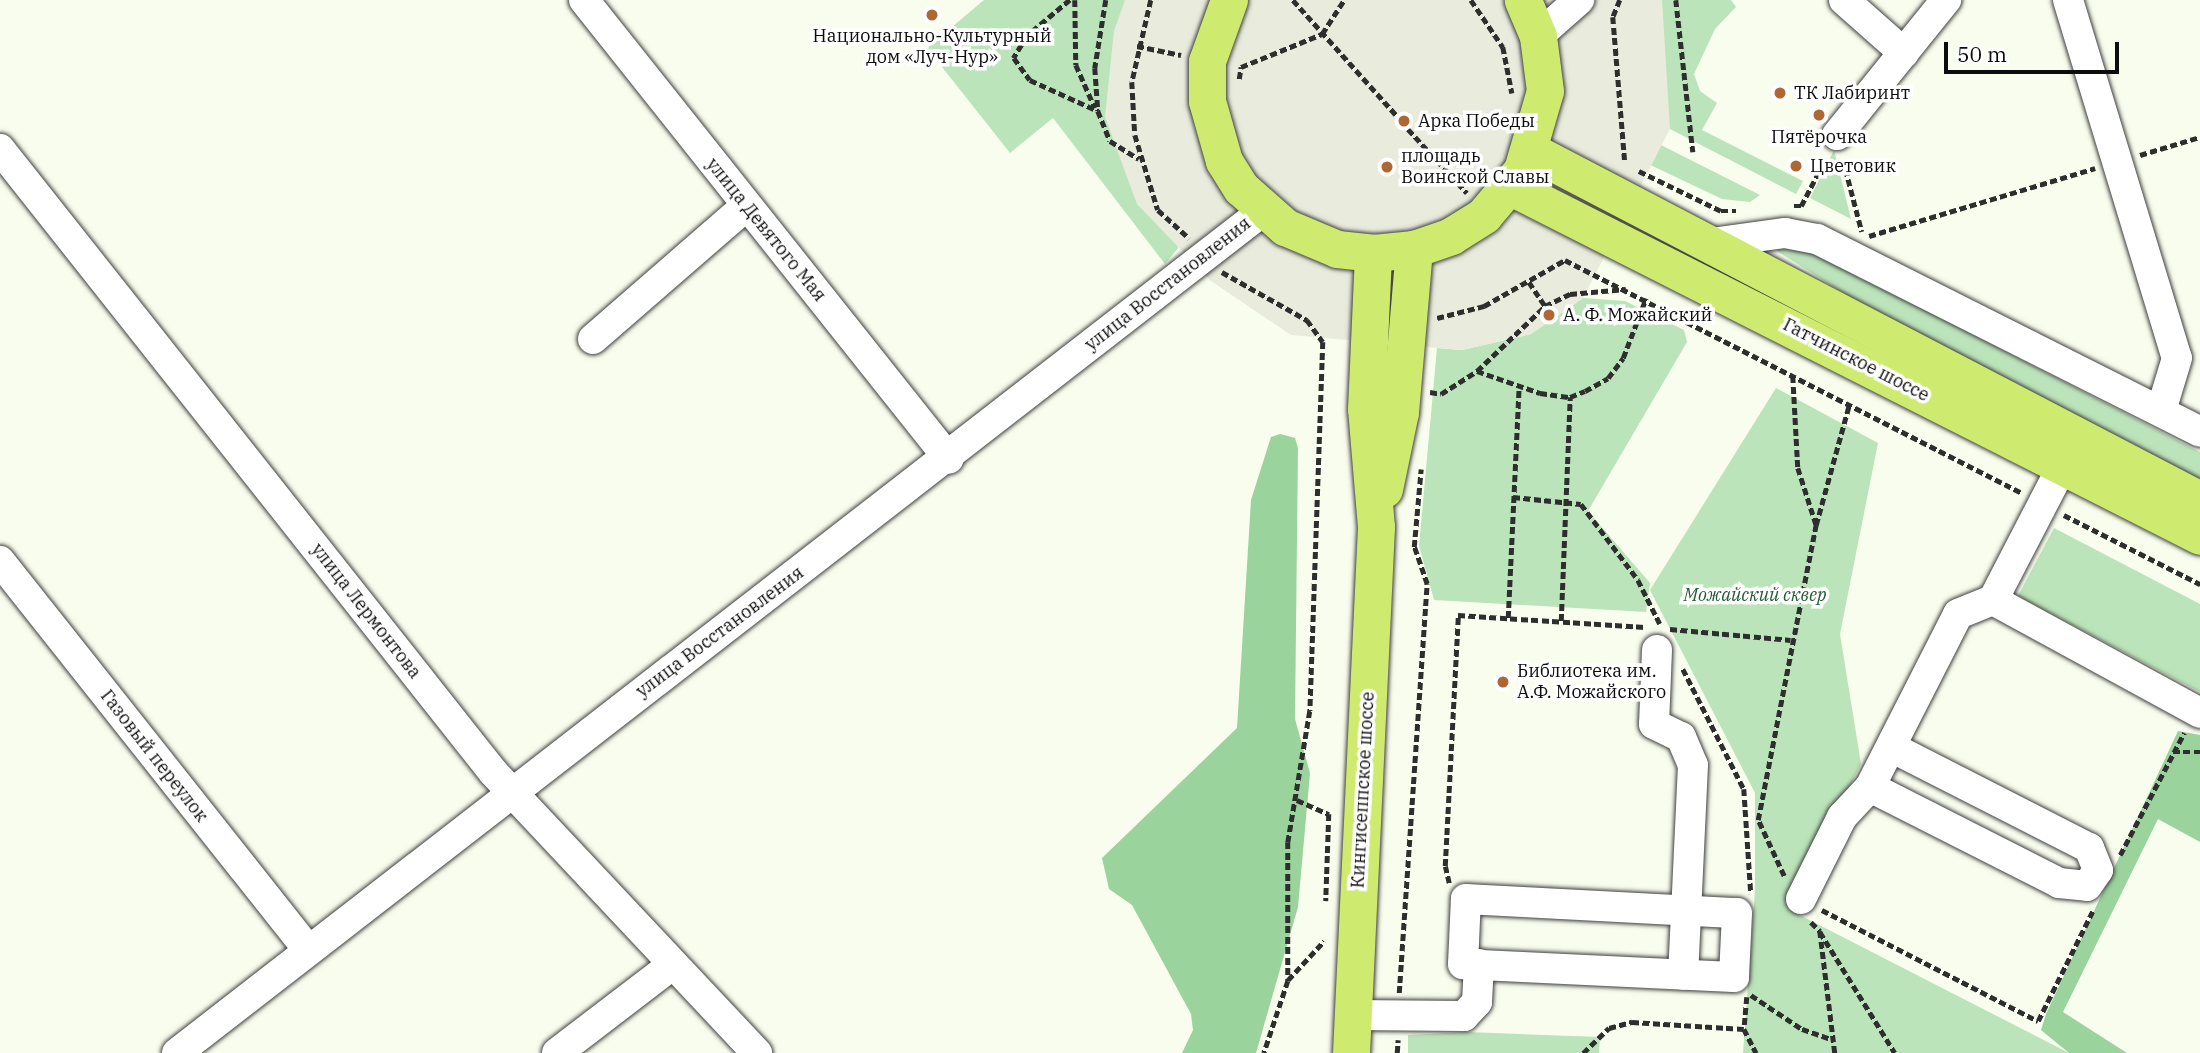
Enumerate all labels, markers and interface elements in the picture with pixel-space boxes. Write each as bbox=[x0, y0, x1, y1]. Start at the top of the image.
marker: Национально-Культурный дом «Луч-Нур» bbox=[924, 7, 940, 23]
place label: Национально-Культурный дом «Луч-Нур» bbox=[812, 26, 1052, 68]
scale bar bbox=[1948, 28, 2123, 72]
text: 50 m bbox=[1957, 40, 2007, 68]
place label: ТК Лабиринт bbox=[1794, 82, 1910, 104]
marker: ТК Лабиринт bbox=[1772, 85, 1788, 101]
marker: Пятёрочка bbox=[1811, 107, 1827, 123]
place label: Арка Победы bbox=[1418, 110, 1535, 132]
marker: Арка Победы bbox=[1396, 113, 1412, 129]
place label: Пятёрочка bbox=[1771, 126, 1867, 148]
place label: площадь Воинской Славы bbox=[1401, 146, 1550, 188]
street label: улица Девятого Мая bbox=[702, 154, 830, 306]
place label: Цветовик bbox=[1810, 155, 1896, 177]
marker: Цветовик bbox=[1788, 158, 1804, 174]
marker: площадь Воинской Славы bbox=[1379, 159, 1395, 175]
street label: улица Восстановления bbox=[1081, 213, 1255, 355]
place label: А. Ф. Можайский bbox=[1563, 304, 1712, 326]
marker: А. Ф. Можайский bbox=[1541, 307, 1557, 323]
street label: Гатчинское шоссе bbox=[1779, 314, 1933, 406]
street label: улица Лермонтова bbox=[307, 539, 425, 683]
street label: улица Восстановления bbox=[632, 562, 808, 702]
park label: Можайский сквер bbox=[1683, 584, 1827, 606]
place label: Библиотека им. А.Ф. Можайского bbox=[1517, 661, 1666, 704]
marker: Библиотека им. А.Ф. Можайского bbox=[1495, 674, 1511, 690]
street label: Газовый переулок bbox=[96, 686, 212, 826]
street label: Кингисеппское шоссе bbox=[1347, 691, 1379, 889]

